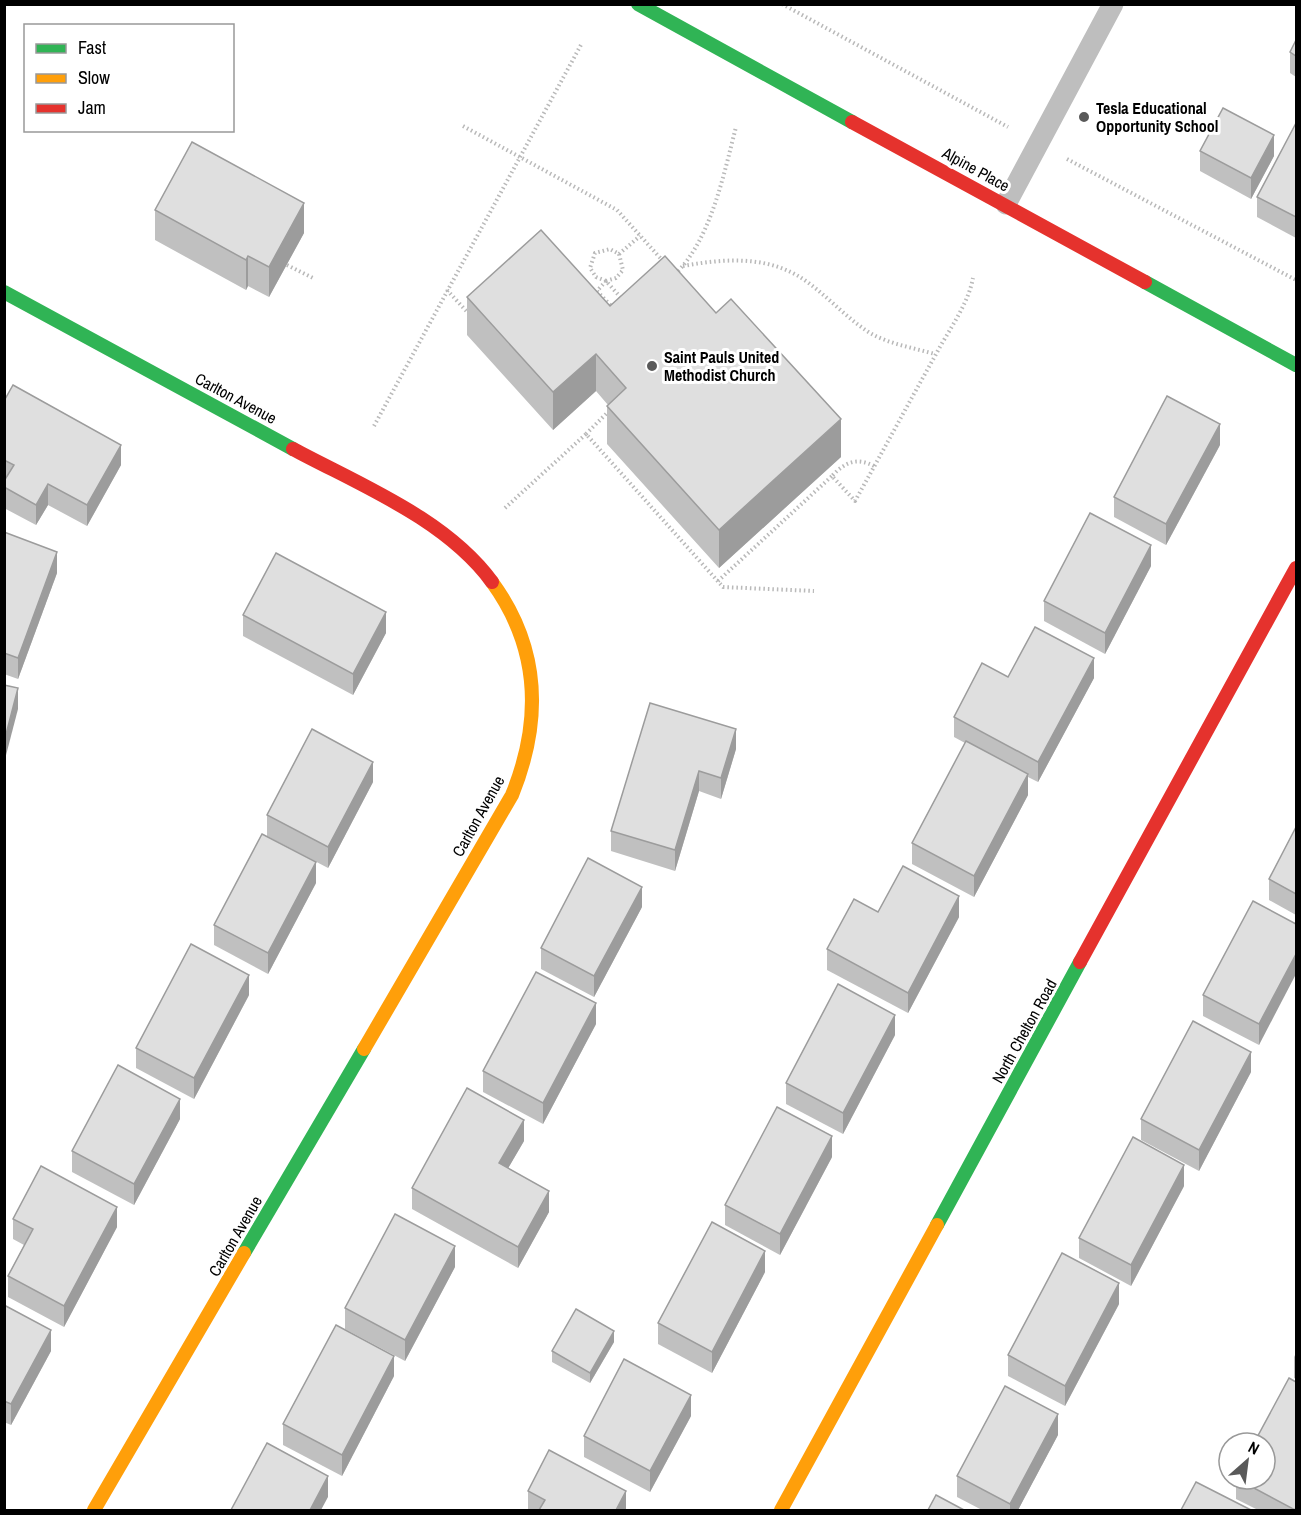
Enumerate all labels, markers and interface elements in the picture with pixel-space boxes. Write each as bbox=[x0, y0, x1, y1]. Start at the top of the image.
legend bbox=[24, 24, 234, 132]
text: Fast bbox=[78, 35, 106, 60]
text: Slow bbox=[78, 65, 110, 90]
text: Jam bbox=[78, 95, 106, 120]
place label: Tesla Educational Opportunity School bbox=[1096, 97, 1218, 137]
marker: Tesla Educational Opportunity School bbox=[1077, 110, 1091, 124]
street label: Alpine Place bbox=[938, 141, 1014, 196]
place label: Saint Pauls United Methodist Church bbox=[664, 346, 779, 386]
marker: Saint Pauls United Methodist Church bbox=[645, 359, 659, 373]
street label: Carlton Avenue bbox=[191, 367, 281, 429]
street label: Carlton Avenue bbox=[447, 772, 509, 860]
street label: North Chelton Road bbox=[986, 975, 1062, 1087]
street label: Carlton Avenue bbox=[203, 1192, 267, 1280]
north arrow bbox=[1217, 1431, 1277, 1491]
text: N bbox=[1245, 1436, 1263, 1460]

